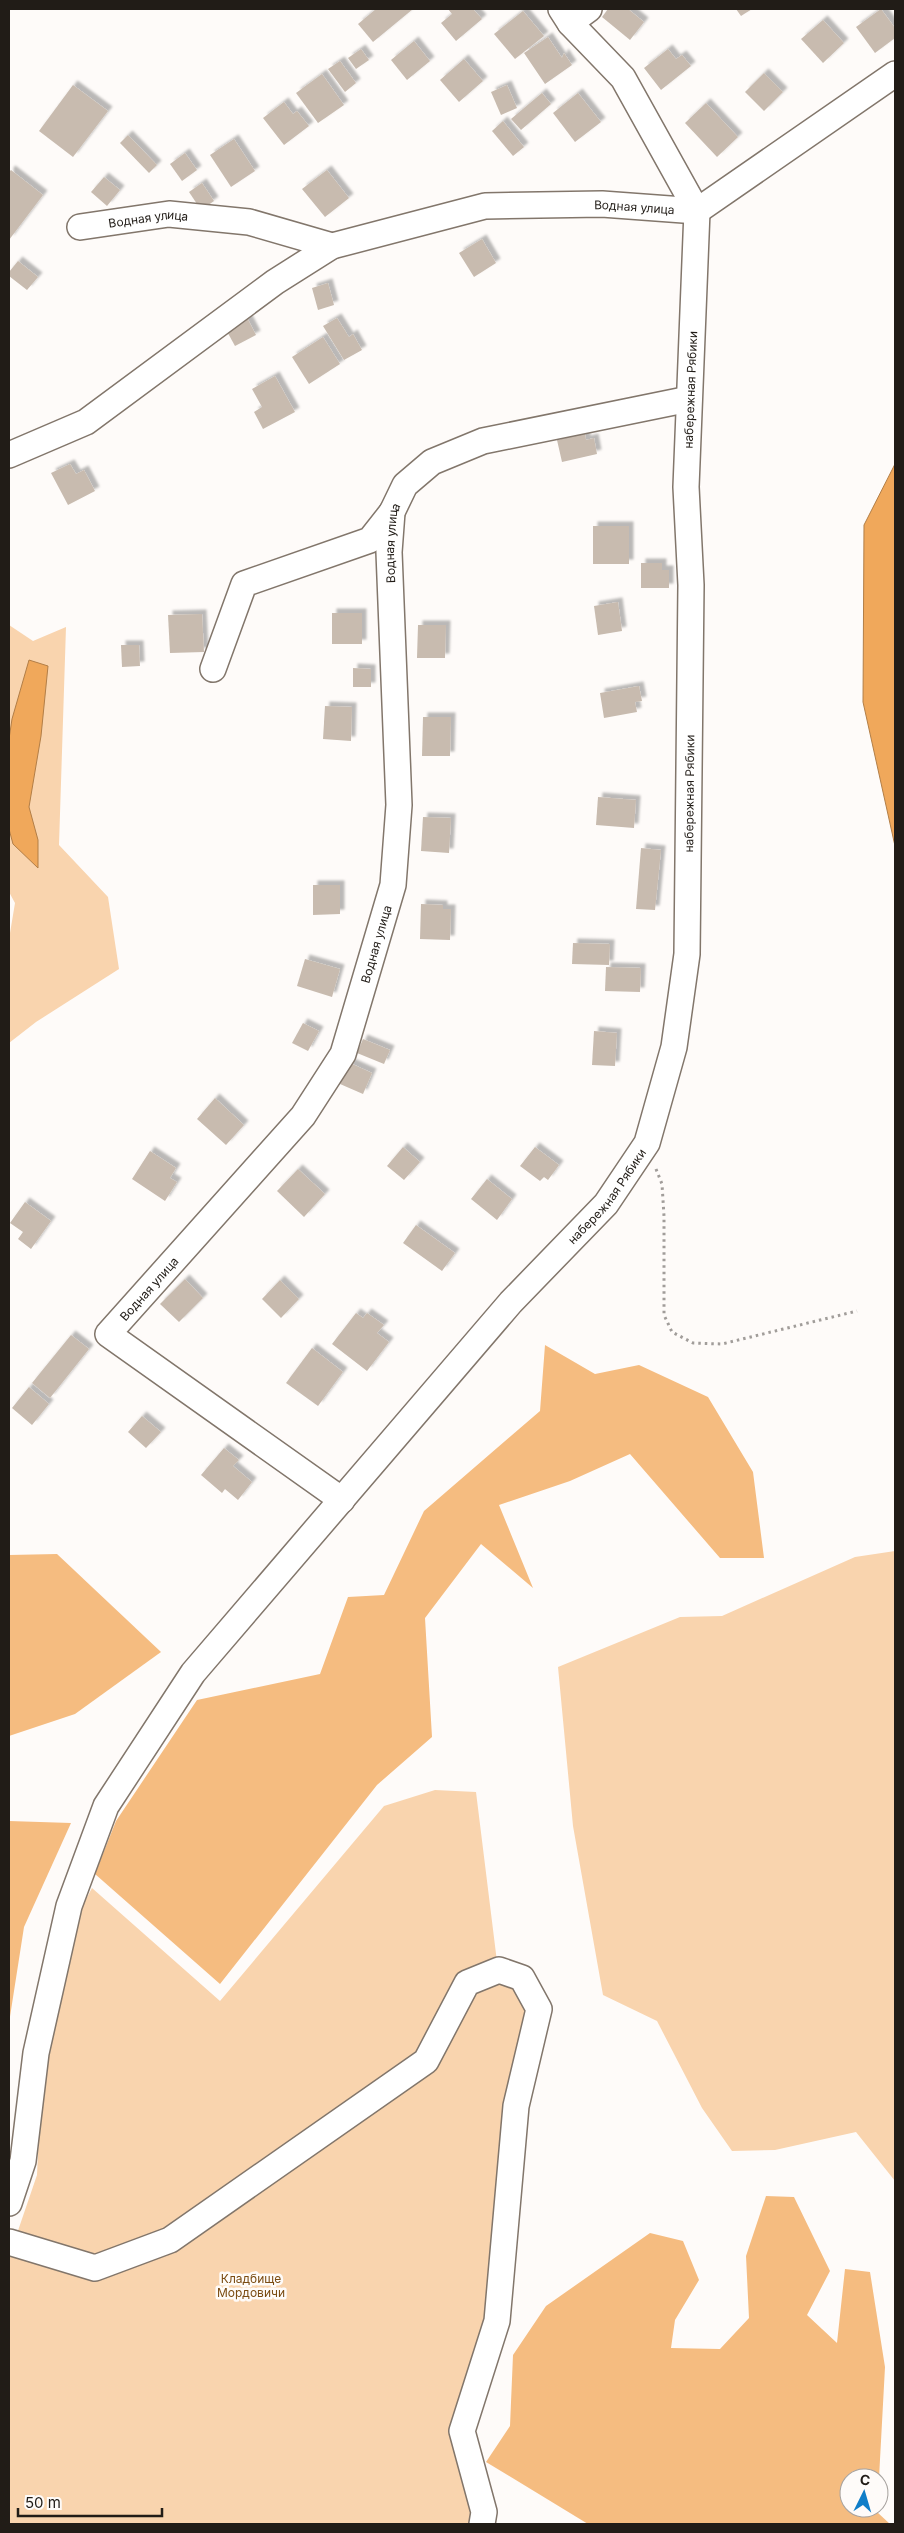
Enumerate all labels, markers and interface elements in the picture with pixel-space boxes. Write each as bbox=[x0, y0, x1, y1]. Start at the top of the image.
street label: Водная улица bbox=[594, 196, 675, 217]
street label: Водная улица bbox=[107, 206, 189, 230]
street label: набережная Рябики bbox=[680, 331, 700, 449]
street label: Водная улица bbox=[381, 500, 403, 583]
street label: набережная Рябики bbox=[681, 735, 697, 853]
street label: Водная улица bbox=[357, 903, 394, 985]
street label: набережная Рябики bbox=[564, 1145, 649, 1247]
street label: Водная улица bbox=[116, 1253, 181, 1324]
park label: Кладбище Мордовичи bbox=[217, 2271, 285, 2300]
north arrow bbox=[839, 2468, 889, 2518]
text: С bbox=[859, 2471, 871, 2488]
scale bar bbox=[18, 2486, 161, 2518]
text: 50 m bbox=[25, 2493, 61, 2512]

